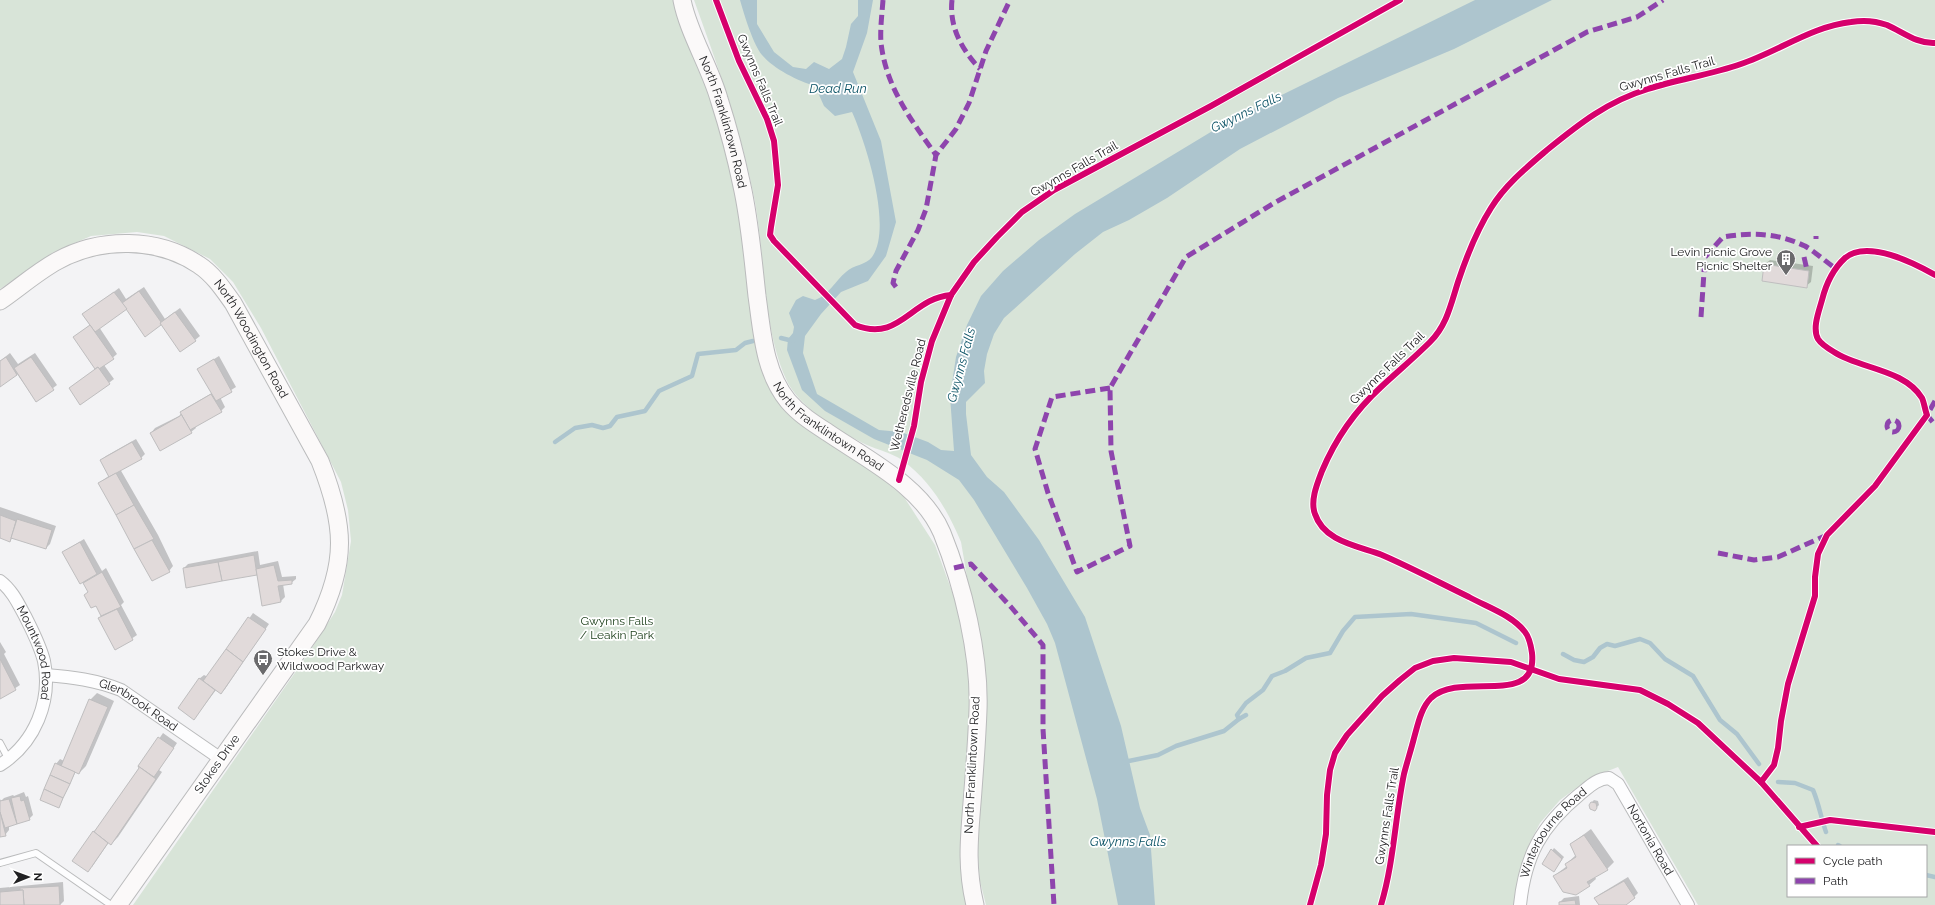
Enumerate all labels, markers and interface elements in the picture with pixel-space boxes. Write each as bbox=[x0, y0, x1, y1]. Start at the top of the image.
street label: Gwynns Falls Trail bbox=[734, 32, 786, 129]
street label: North Franklintown Road bbox=[696, 54, 749, 189]
street label: Gwynns Falls Trail bbox=[1618, 54, 1717, 94]
water label: Dead Run bbox=[809, 81, 867, 96]
water label: Gwynns Falls bbox=[1208, 88, 1284, 136]
street label: Gwynns Falls Trail bbox=[1028, 138, 1121, 200]
place label: Levin Picnic Grove Picnic Shelter bbox=[1671, 245, 1773, 273]
building icon: Levin Picnic Grove Picnic Shelter bbox=[1775, 248, 1797, 276]
street label: North Woodington Road bbox=[211, 277, 291, 400]
water label: Gwynns Falls bbox=[944, 326, 978, 404]
street label: Gwynns Falls Trail bbox=[1347, 328, 1428, 407]
street label: Wetheredsville Road bbox=[887, 337, 929, 453]
street label: North Franklintown Road bbox=[770, 379, 886, 474]
street label: Mountwood Road bbox=[14, 603, 53, 701]
park label: Gwynns Falls / Leakin Park bbox=[580, 614, 655, 642]
place label: Stokes Drive & Wildwood Parkway bbox=[277, 645, 385, 673]
bus stop icon: Stokes Drive & Wildwood Parkway bbox=[252, 648, 274, 676]
street label: Glenbrook Road bbox=[97, 676, 180, 734]
street label: North Franklintown Road bbox=[961, 696, 983, 834]
street label: Stokes Drive bbox=[192, 732, 242, 796]
street label: Gwynns Falls Trail bbox=[1372, 766, 1402, 866]
street label: Winterbourne Road bbox=[1517, 785, 1589, 880]
street label: Nortonia Road bbox=[1624, 802, 1676, 878]
water label: Gwynns Falls bbox=[1090, 834, 1166, 849]
legend bbox=[1787, 845, 1927, 897]
text: Cycle path bbox=[1823, 854, 1882, 868]
north arrow bbox=[8, 857, 48, 897]
text: N bbox=[31, 873, 44, 881]
text: Path bbox=[1823, 874, 1848, 888]

